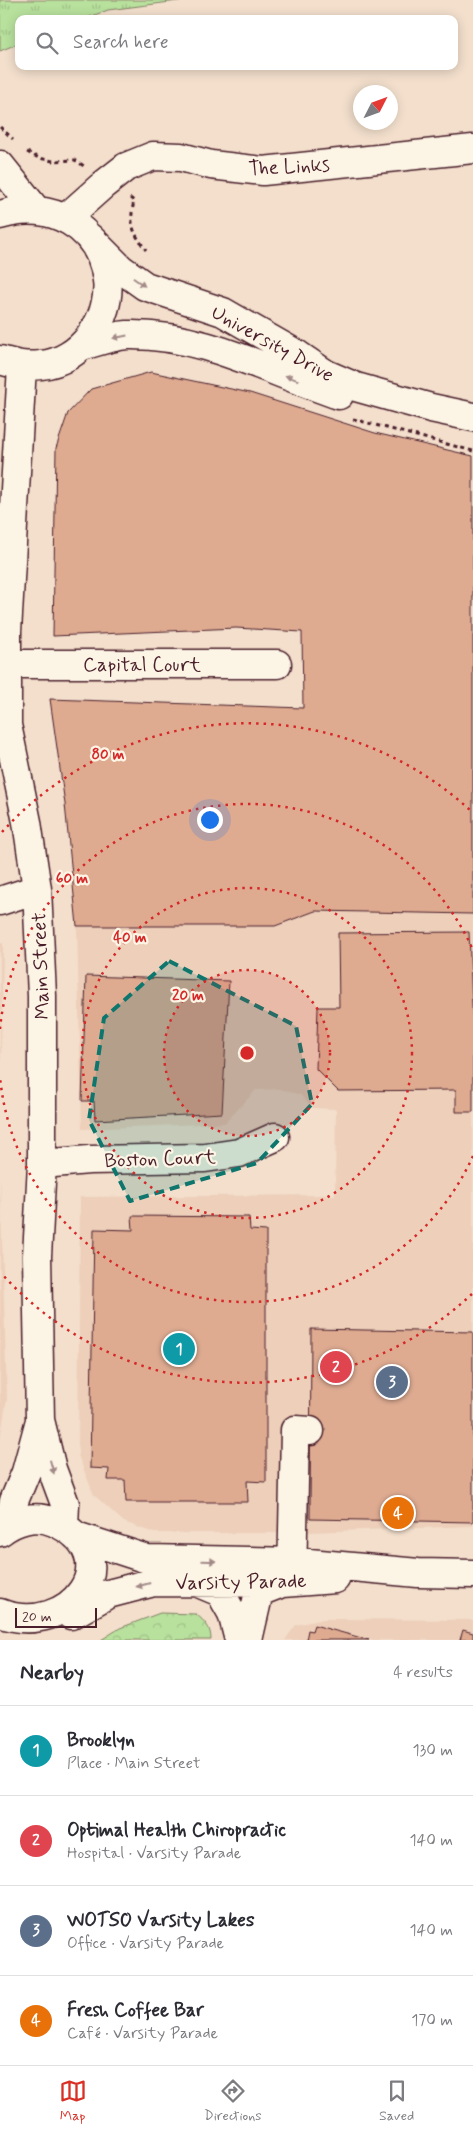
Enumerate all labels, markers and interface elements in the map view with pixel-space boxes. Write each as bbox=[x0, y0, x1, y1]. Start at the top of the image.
search box bbox=[15, 15, 458, 70]
icon: search bbox=[33, 29, 61, 57]
text: Search here bbox=[73, 30, 169, 55]
north arrow bbox=[353, 85, 398, 130]
street label: The Links bbox=[248, 152, 331, 183]
one-way arrow bbox=[132, 277, 146, 287]
street label: University Drive bbox=[206, 299, 338, 389]
one-way arrow bbox=[112, 333, 127, 341]
one-way arrow bbox=[285, 374, 300, 381]
street label: Capital Court bbox=[83, 652, 201, 679]
text: 80 m bbox=[91, 745, 125, 765]
your location bbox=[197, 807, 223, 833]
text: 60 m bbox=[56, 869, 88, 889]
street label: Main Street bbox=[26, 912, 57, 1020]
text: 40 m bbox=[113, 928, 147, 948]
text: 20 m bbox=[172, 986, 204, 1006]
centre of rings bbox=[238, 1044, 256, 1062]
street label: Boston Court bbox=[104, 1144, 216, 1175]
pin: 1 bbox=[163, 1330, 195, 1368]
pin: 2 bbox=[320, 1348, 352, 1386]
pin: 3 bbox=[376, 1363, 408, 1401]
one-way arrow bbox=[48, 1460, 56, 1475]
pin: 4 bbox=[382, 1494, 414, 1532]
one-way arrow bbox=[201, 1557, 217, 1565]
street label: Varsity Parade bbox=[175, 1568, 307, 1597]
one-way arrow bbox=[135, 1581, 150, 1589]
scale bar bbox=[15, 1605, 98, 1628]
text: 20 m bbox=[22, 1608, 52, 1626]
text: Nearby bbox=[20, 1659, 84, 1687]
text: 4 results bbox=[393, 1662, 453, 1683]
text: Brooklyn bbox=[67, 1728, 135, 1753]
text: 1 bbox=[32, 1740, 40, 1761]
text: 130 m bbox=[412, 1740, 453, 1761]
text: Place · Main Street bbox=[67, 1753, 200, 1774]
text: Optimal Health Chiropractic bbox=[67, 1818, 286, 1843]
text: 2 bbox=[32, 1830, 40, 1851]
text: 140 m bbox=[409, 1830, 453, 1851]
text: Hospital · Varsity Parade bbox=[67, 1843, 241, 1864]
text: WOTSO Varsity Lakes bbox=[67, 1908, 254, 1933]
text: 3 bbox=[32, 1920, 40, 1941]
text: 140 m bbox=[409, 1920, 453, 1941]
text: Office · Varsity Parade bbox=[67, 1933, 224, 1954]
text: Fresh Coffee Bar bbox=[67, 1998, 204, 2023]
text: 4 bbox=[31, 2010, 41, 2031]
text: 170 m bbox=[411, 2010, 453, 2031]
text: Café · Varsity Parade bbox=[67, 2023, 218, 2044]
tab: Map bbox=[59, 2077, 87, 2125]
tab: Directions bbox=[204, 2077, 262, 2125]
tab: Saved bbox=[379, 2077, 414, 2125]

